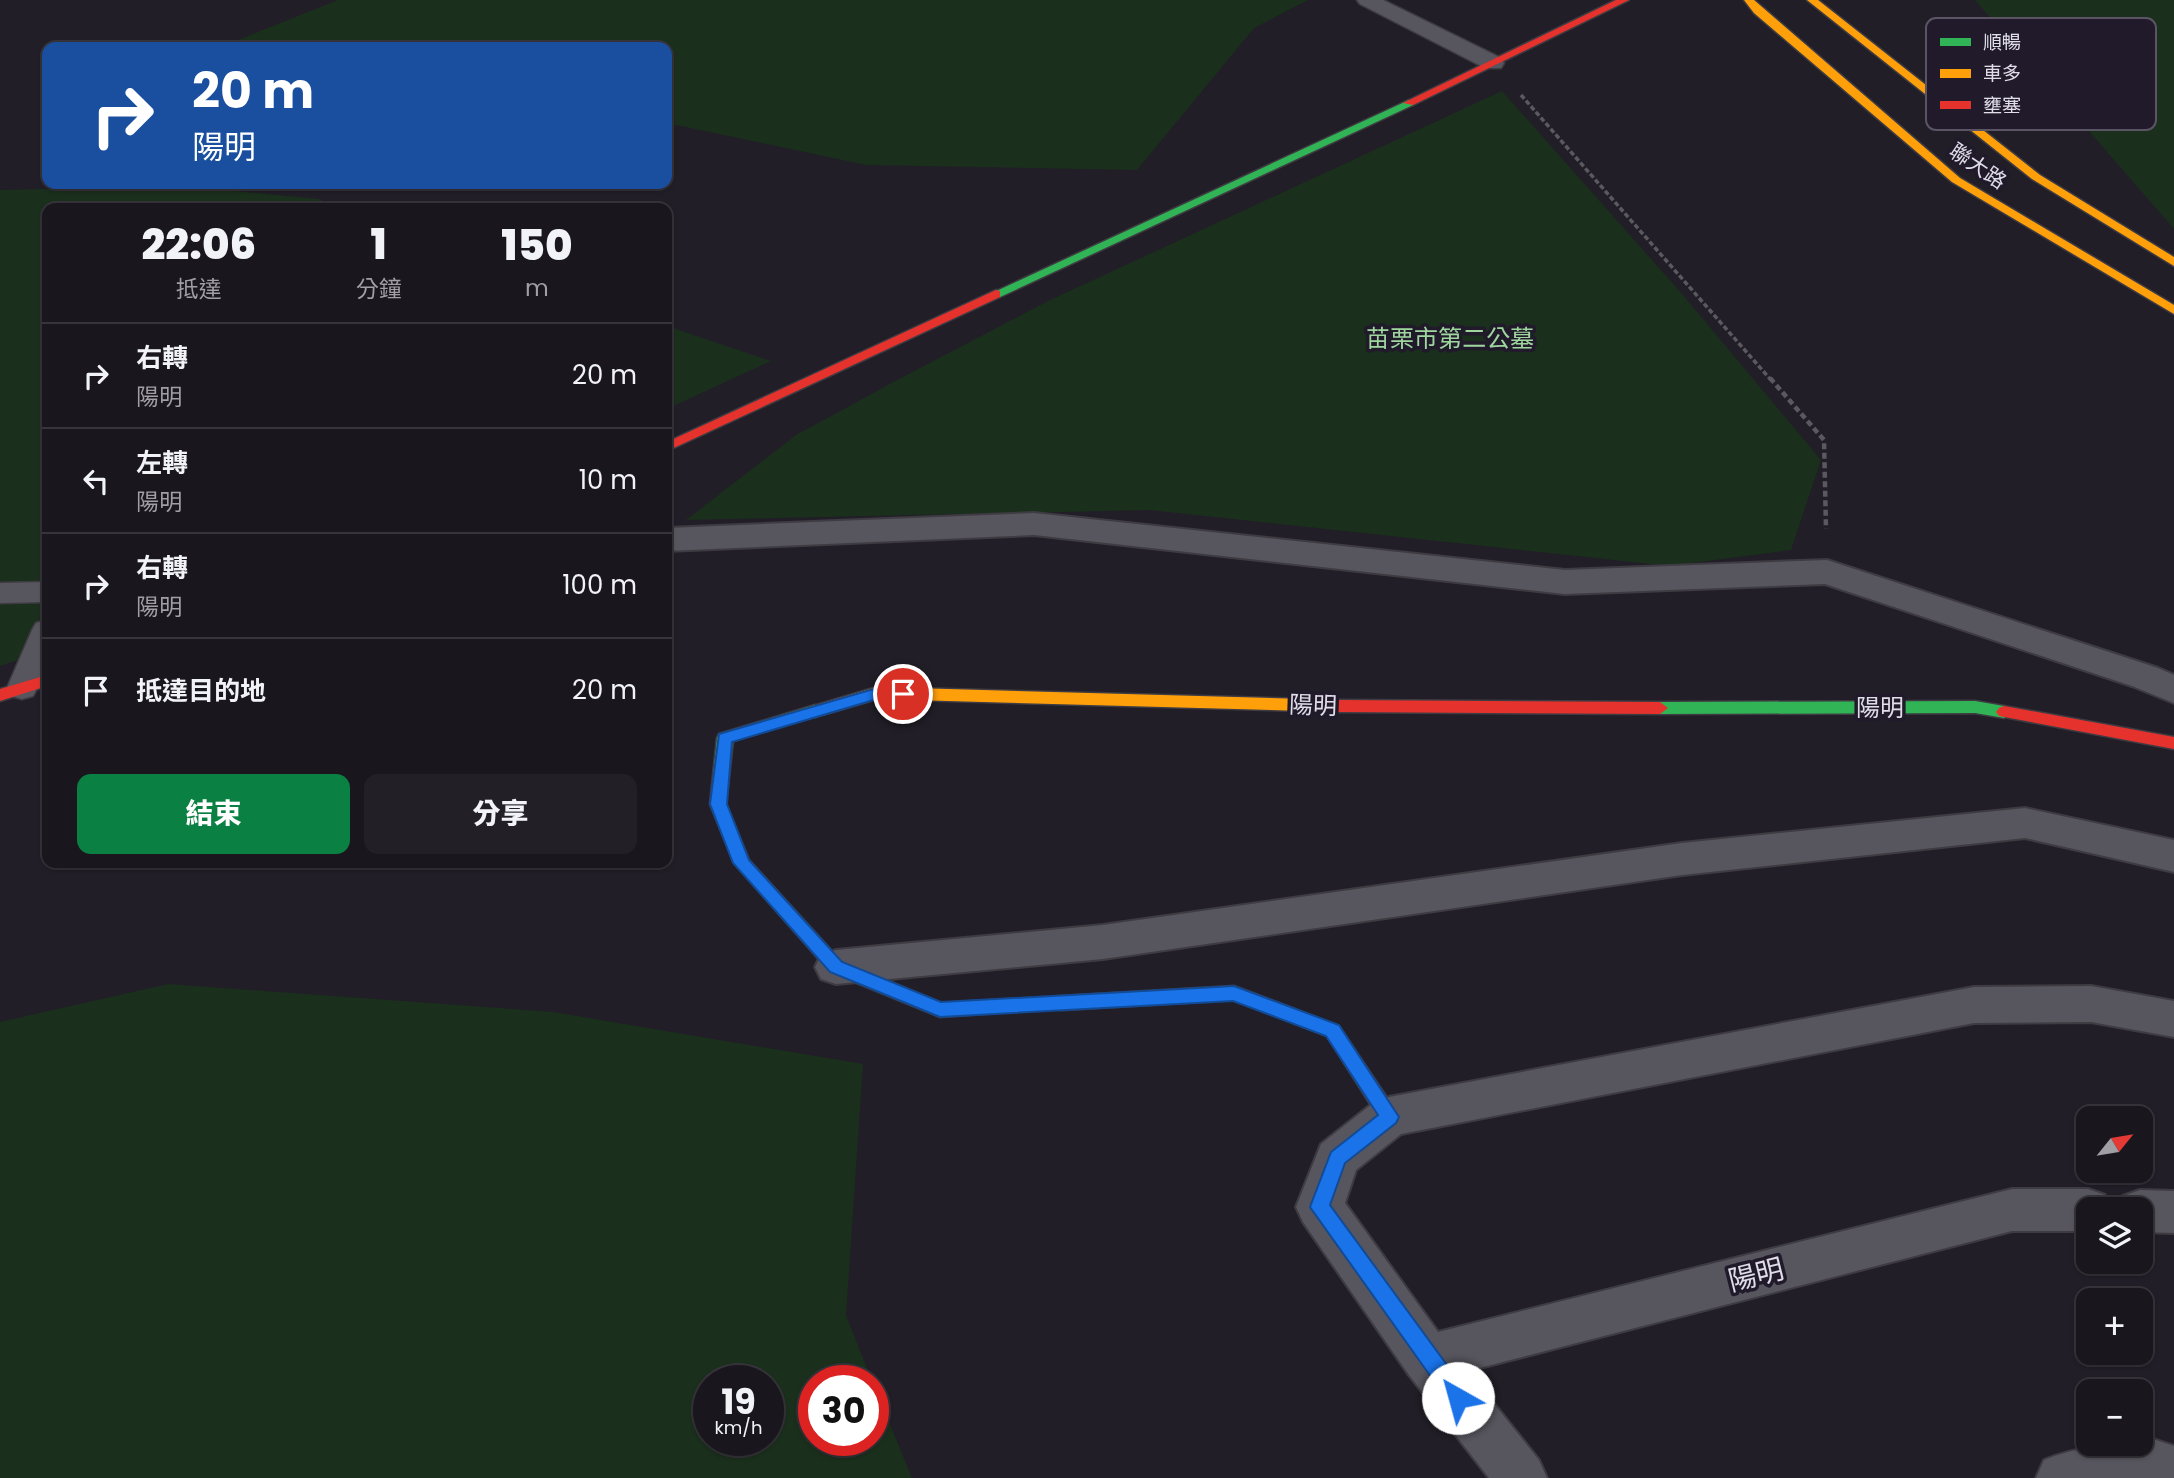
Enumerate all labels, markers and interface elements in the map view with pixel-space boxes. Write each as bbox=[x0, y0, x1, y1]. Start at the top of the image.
legend bbox=[1926, 18, 2156, 130]
text: 順暢 bbox=[1983, 29, 2021, 56]
text: 20 m bbox=[192, 57, 314, 125]
text: 車多 bbox=[1983, 60, 2021, 87]
icon: right bbox=[77, 70, 168, 161]
text: 壅塞 bbox=[1983, 92, 2021, 119]
text: 陽明 bbox=[192, 124, 256, 169]
street label: 聯大路 bbox=[1944, 136, 2012, 196]
text: 22:06 bbox=[141, 215, 256, 274]
text: 1 bbox=[371, 215, 387, 274]
text: 150 bbox=[501, 216, 573, 275]
text: m bbox=[525, 272, 549, 304]
text: 抵達 bbox=[176, 273, 222, 305]
text: 分鐘 bbox=[356, 273, 402, 305]
park label: 苗栗市第二公墓 bbox=[1366, 322, 1534, 355]
text: 右轉 bbox=[136, 340, 188, 376]
icon: right bbox=[77, 357, 115, 395]
text: 20 m bbox=[572, 357, 637, 393]
text: 陽明 bbox=[136, 381, 182, 413]
text: 左轉 bbox=[136, 445, 188, 481]
icon: left bbox=[77, 462, 115, 500]
text: 10 m bbox=[579, 462, 637, 498]
text: 陽明 bbox=[136, 486, 182, 518]
text: 右轉 bbox=[136, 550, 188, 586]
icon: right bbox=[77, 567, 115, 605]
text: 100 m bbox=[562, 567, 637, 603]
text: 陽明 bbox=[136, 591, 182, 623]
pin bbox=[873, 664, 933, 724]
icon: arrive bbox=[77, 672, 115, 710]
text: 20 m bbox=[572, 672, 637, 708]
text: 抵達目的地 bbox=[136, 673, 266, 709]
icon: arrive bbox=[884, 675, 922, 713]
street label: 陽明 bbox=[1288, 688, 1338, 722]
street label: 陽明 bbox=[1856, 691, 1904, 724]
button: 結束 bbox=[77, 774, 350, 854]
button: 分享 bbox=[364, 774, 637, 854]
north arrow bbox=[2076, 1106, 2152, 1183]
map controls bbox=[2076, 1106, 2153, 1456]
button: layers bbox=[2076, 1197, 2153, 1274]
street label: 陽明 bbox=[1724, 1249, 1788, 1301]
button: + bbox=[2076, 1288, 2153, 1365]
position arrow bbox=[1421, 1361, 1495, 1435]
speed limit sign: 30 bbox=[798, 1365, 889, 1456]
text: 19 bbox=[721, 1377, 756, 1426]
button: − bbox=[2076, 1379, 2153, 1456]
text: km/h bbox=[715, 1415, 762, 1440]

